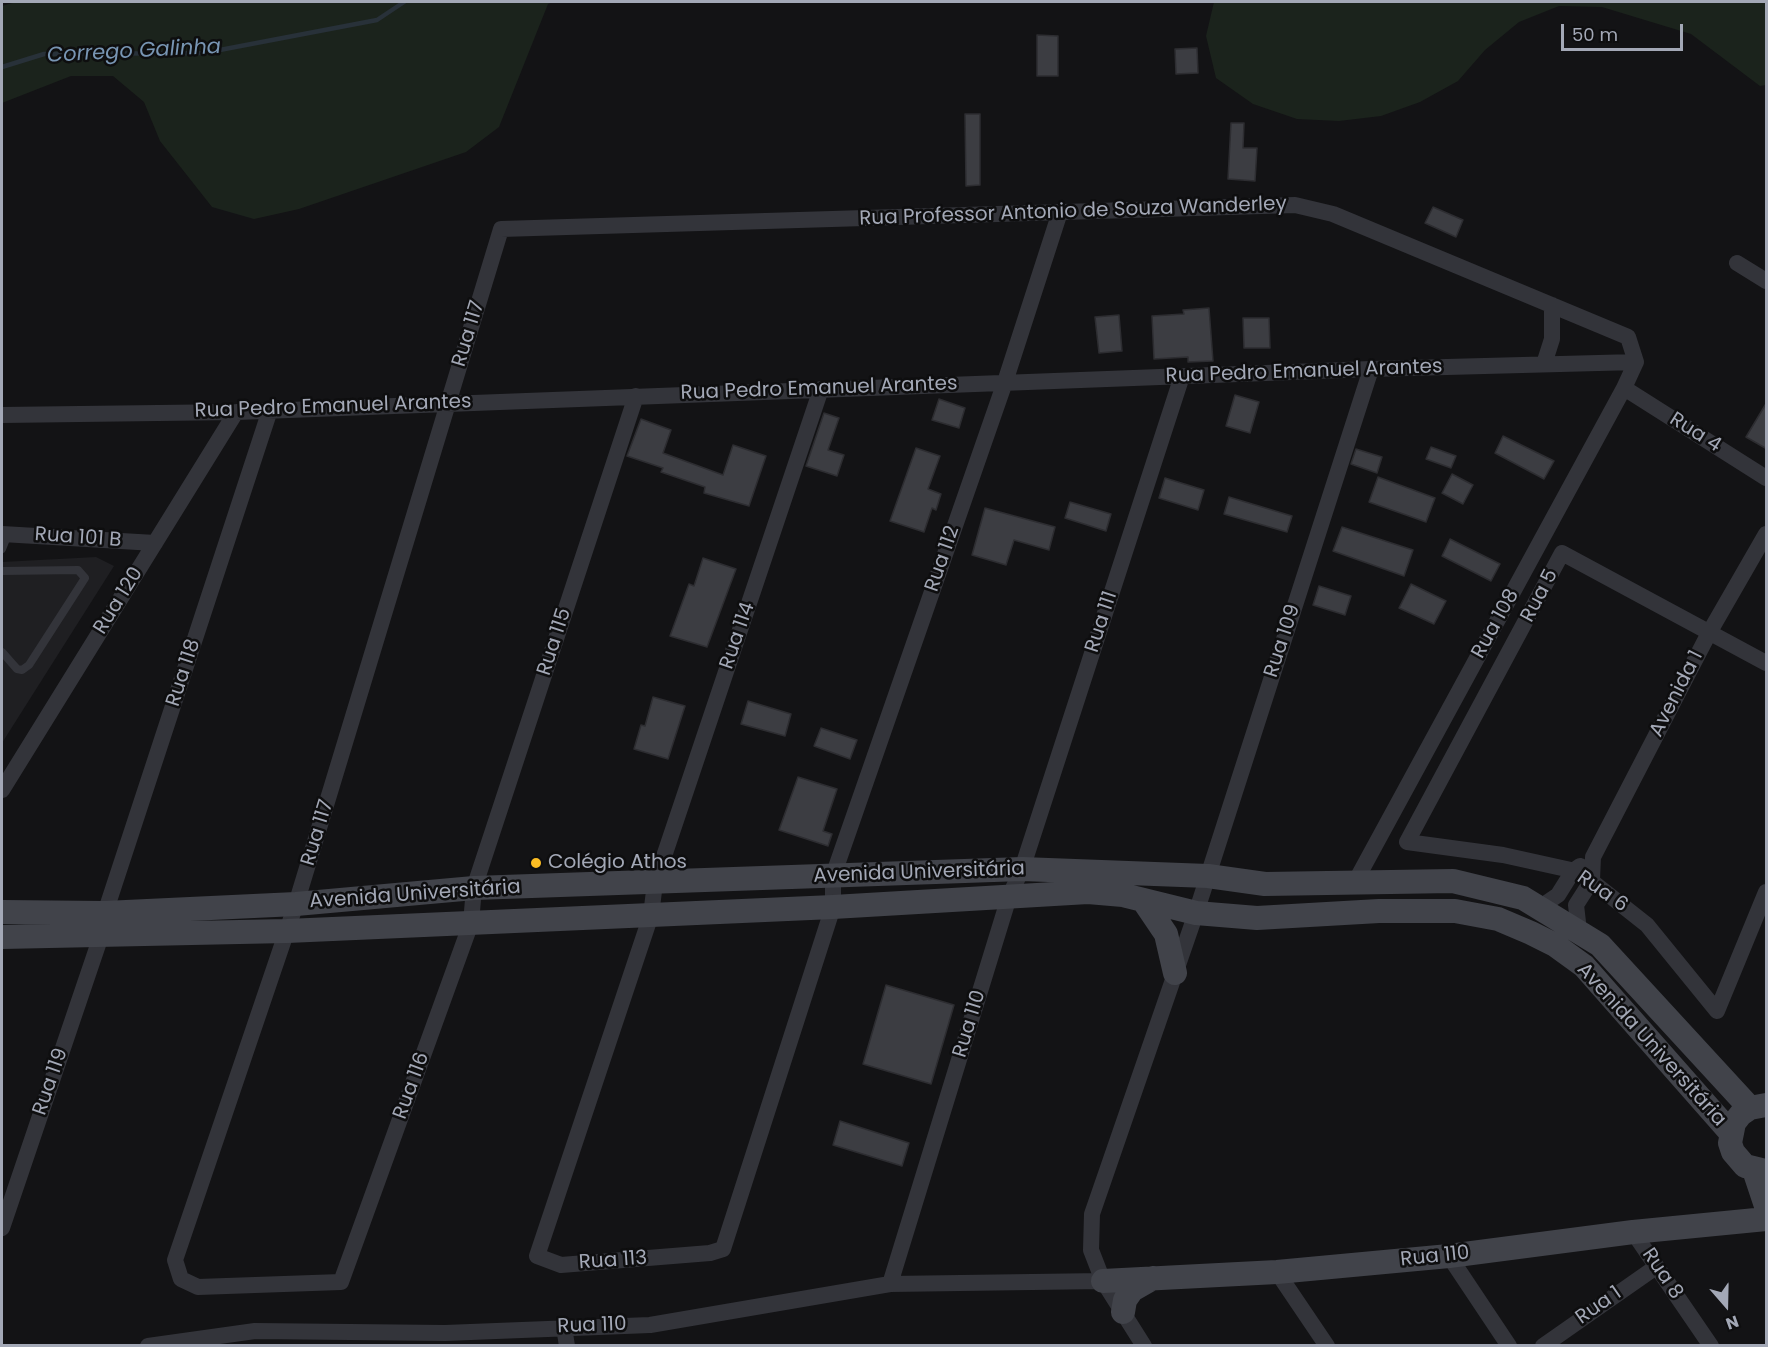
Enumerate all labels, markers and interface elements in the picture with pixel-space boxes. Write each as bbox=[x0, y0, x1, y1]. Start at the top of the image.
scale bar bbox=[1564, 12, 1686, 50]
text: 50 m bbox=[1572, 22, 1618, 47]
water label: Corrego Galinha bbox=[46, 35, 222, 69]
street label: Rua Professor Antonio de Souza Wanderley bbox=[859, 193, 1287, 231]
street label: Rua 117 bbox=[448, 298, 490, 370]
street label: Rua Pedro Emanuel Arantes bbox=[1165, 355, 1443, 389]
street label: Rua Pedro Emanuel Arantes bbox=[680, 372, 958, 406]
street label: Rua Pedro Emanuel Arantes bbox=[194, 390, 472, 424]
street label: Rua 4 bbox=[1665, 408, 1725, 458]
street label: Rua 101 B bbox=[34, 523, 122, 553]
street label: Rua 112 bbox=[921, 523, 965, 595]
street label: Rua 120 bbox=[89, 563, 149, 639]
street label: Rua 5 bbox=[1516, 565, 1564, 627]
street label: Rua 108 bbox=[1467, 585, 1525, 663]
street label: Rua 111 bbox=[1081, 588, 1123, 656]
street label: Rua 114 bbox=[715, 599, 761, 673]
street label: Rua 109 bbox=[1260, 601, 1306, 681]
street label: Rua 115 bbox=[533, 605, 577, 679]
street label: Rua 118 bbox=[162, 636, 206, 710]
street label: Avenida 1 bbox=[1645, 647, 1709, 741]
street label: Rua 117 bbox=[297, 797, 339, 869]
place label: Colégio Athos bbox=[548, 851, 687, 875]
marker: Colégio Athos bbox=[529, 856, 543, 870]
street label: Avenida Universitária bbox=[813, 857, 1025, 889]
street label: Rua 6 bbox=[1572, 866, 1632, 918]
street label: Avenida Universitária bbox=[309, 876, 521, 914]
street label: Avenida Universitária bbox=[1571, 958, 1731, 1132]
street label: Rua 110 bbox=[948, 987, 992, 1061]
street label: Rua 119 bbox=[28, 1045, 74, 1119]
street label: Rua 116 bbox=[389, 1049, 435, 1123]
street label: Rua 110 bbox=[1399, 1241, 1471, 1273]
street label: Rua 8 bbox=[1636, 1244, 1688, 1304]
street label: Rua 113 bbox=[578, 1247, 648, 1275]
north arrow bbox=[1696, 1275, 1756, 1335]
street label: Rua 1 bbox=[1572, 1282, 1626, 1330]
text: N bbox=[1723, 1310, 1742, 1335]
street label: Rua 110 bbox=[557, 1313, 627, 1339]

